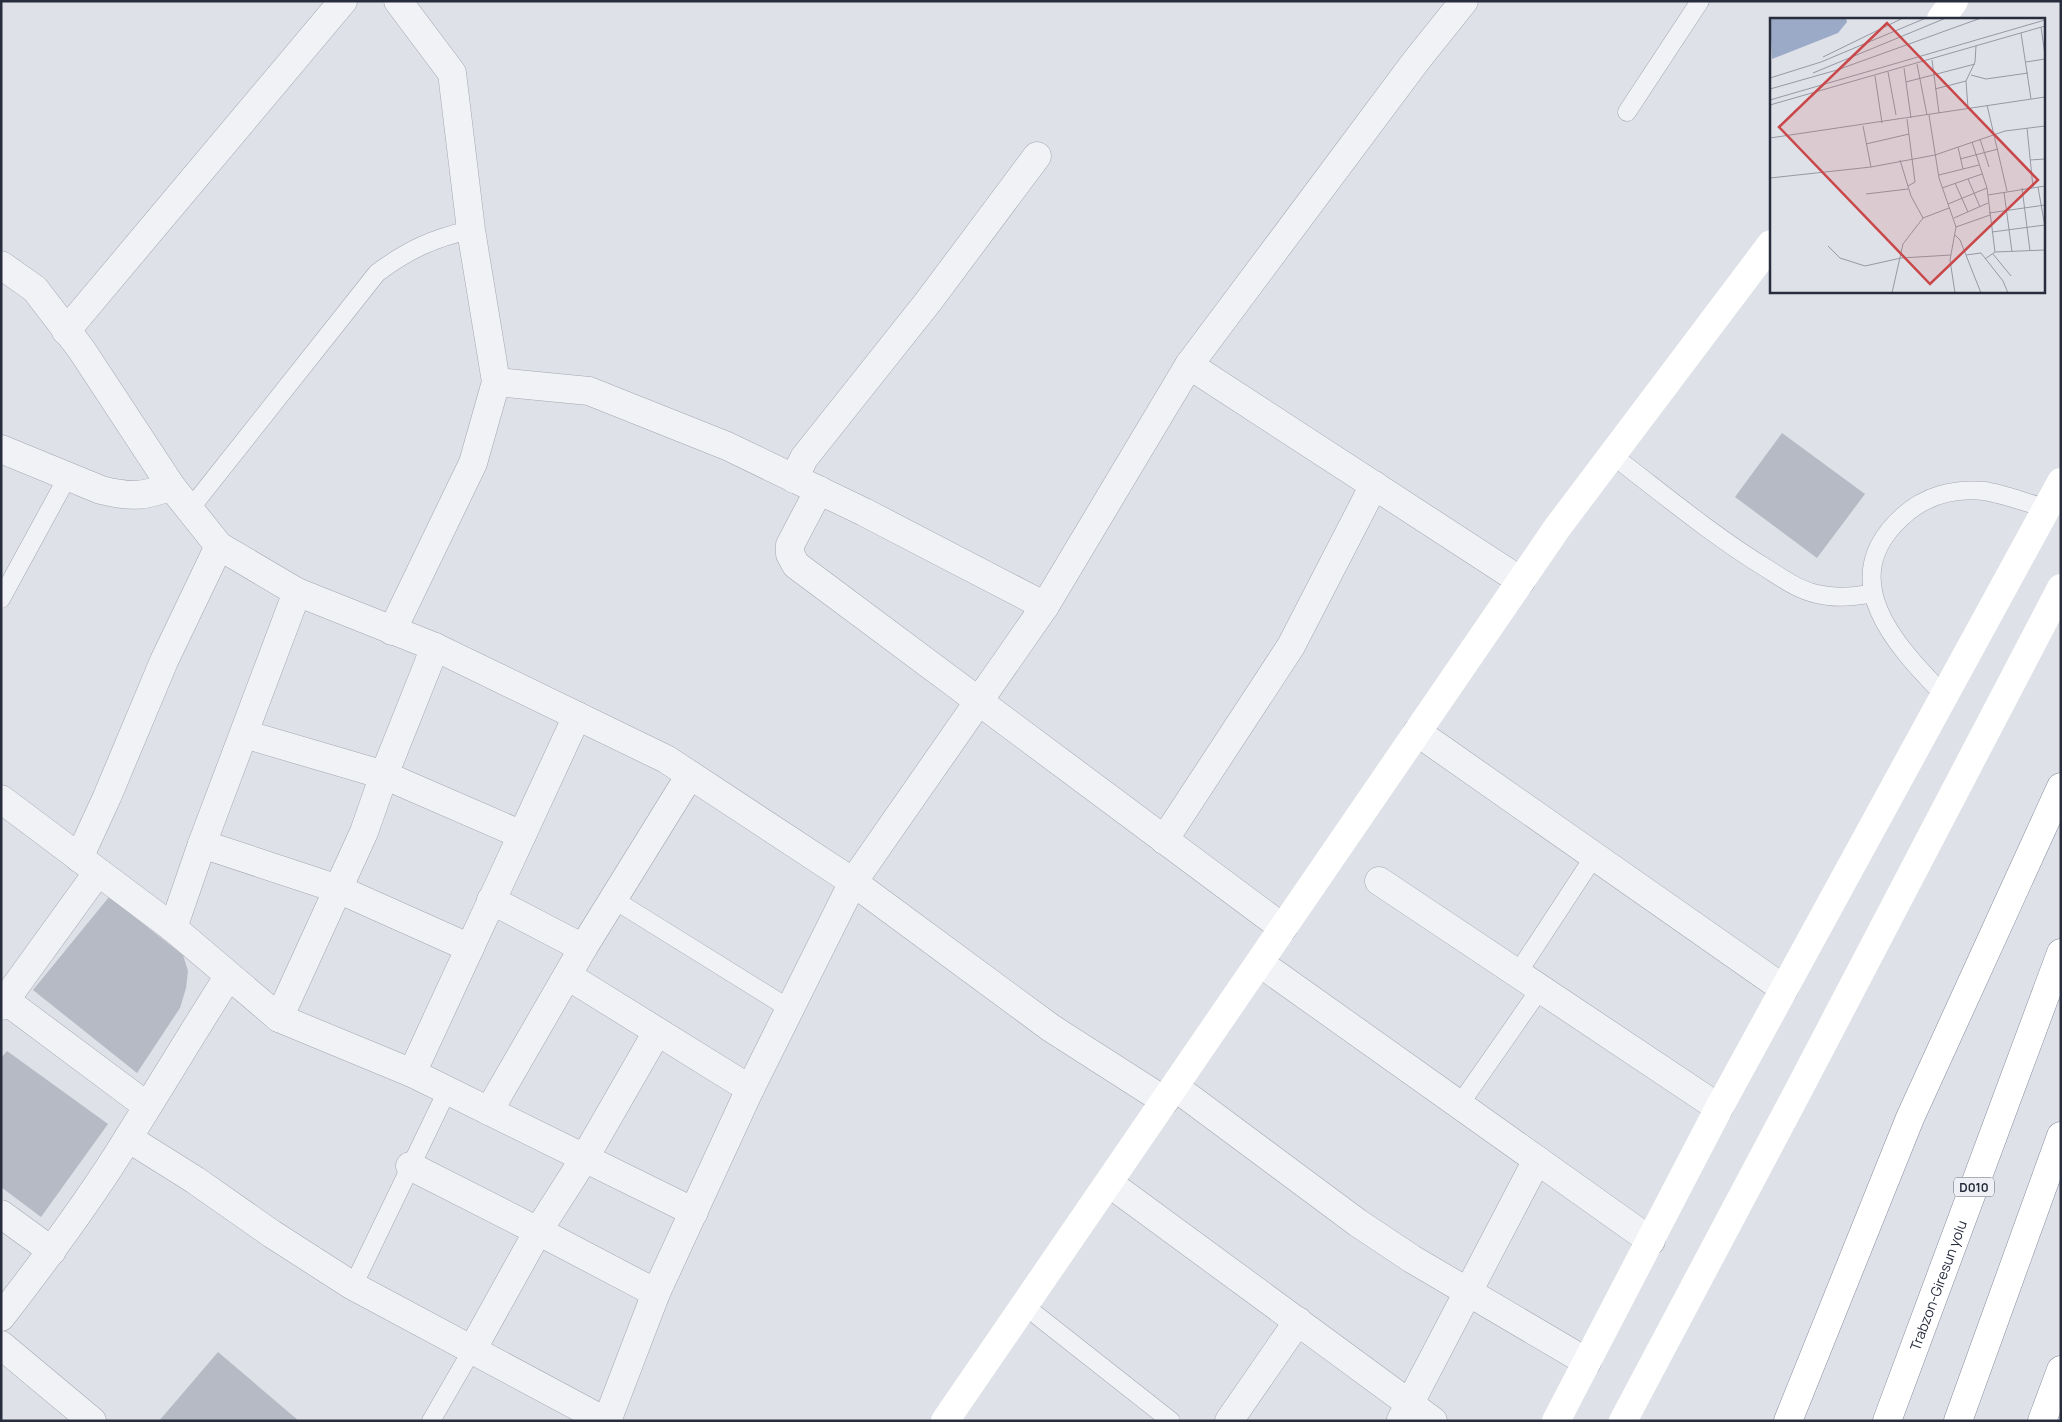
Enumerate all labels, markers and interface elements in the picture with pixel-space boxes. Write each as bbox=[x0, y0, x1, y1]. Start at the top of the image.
inset map bbox=[1770, 18, 2044, 292]
road number: D010 bbox=[1954, 1178, 1994, 1196]
street label: Trabzon-Giresun yolu bbox=[1905, 1217, 1970, 1353]

